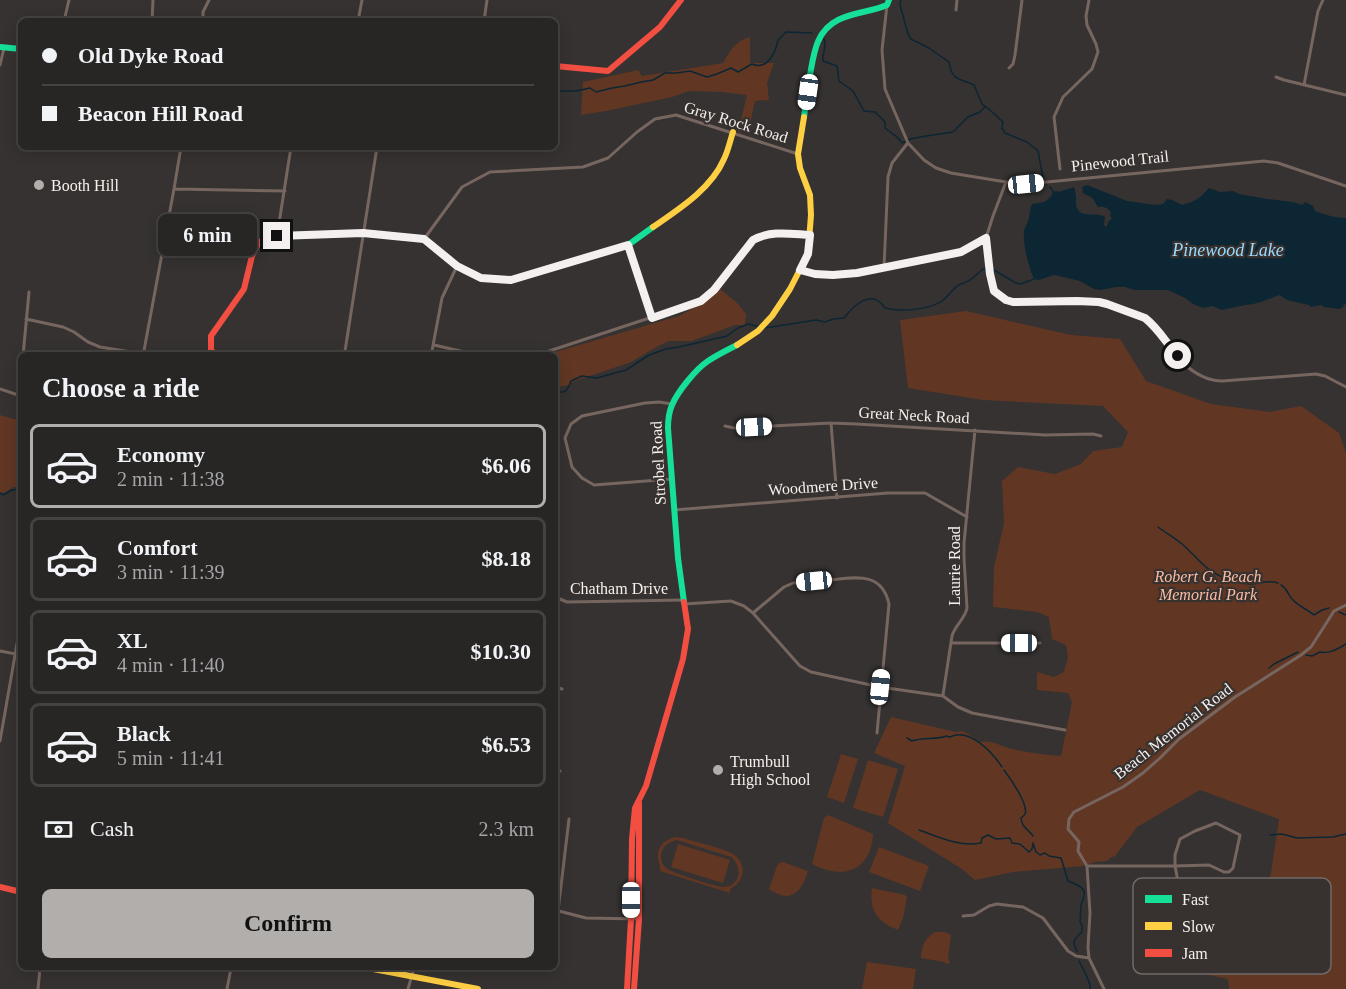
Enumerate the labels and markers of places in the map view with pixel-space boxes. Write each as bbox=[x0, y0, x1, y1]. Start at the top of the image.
place label: Booth Hill bbox=[51, 177, 120, 194]
marker: Booth Hill bbox=[32, 178, 46, 192]
place label: Trumbull High School bbox=[730, 753, 811, 789]
marker: Trumbull High School bbox=[711, 763, 725, 777]

